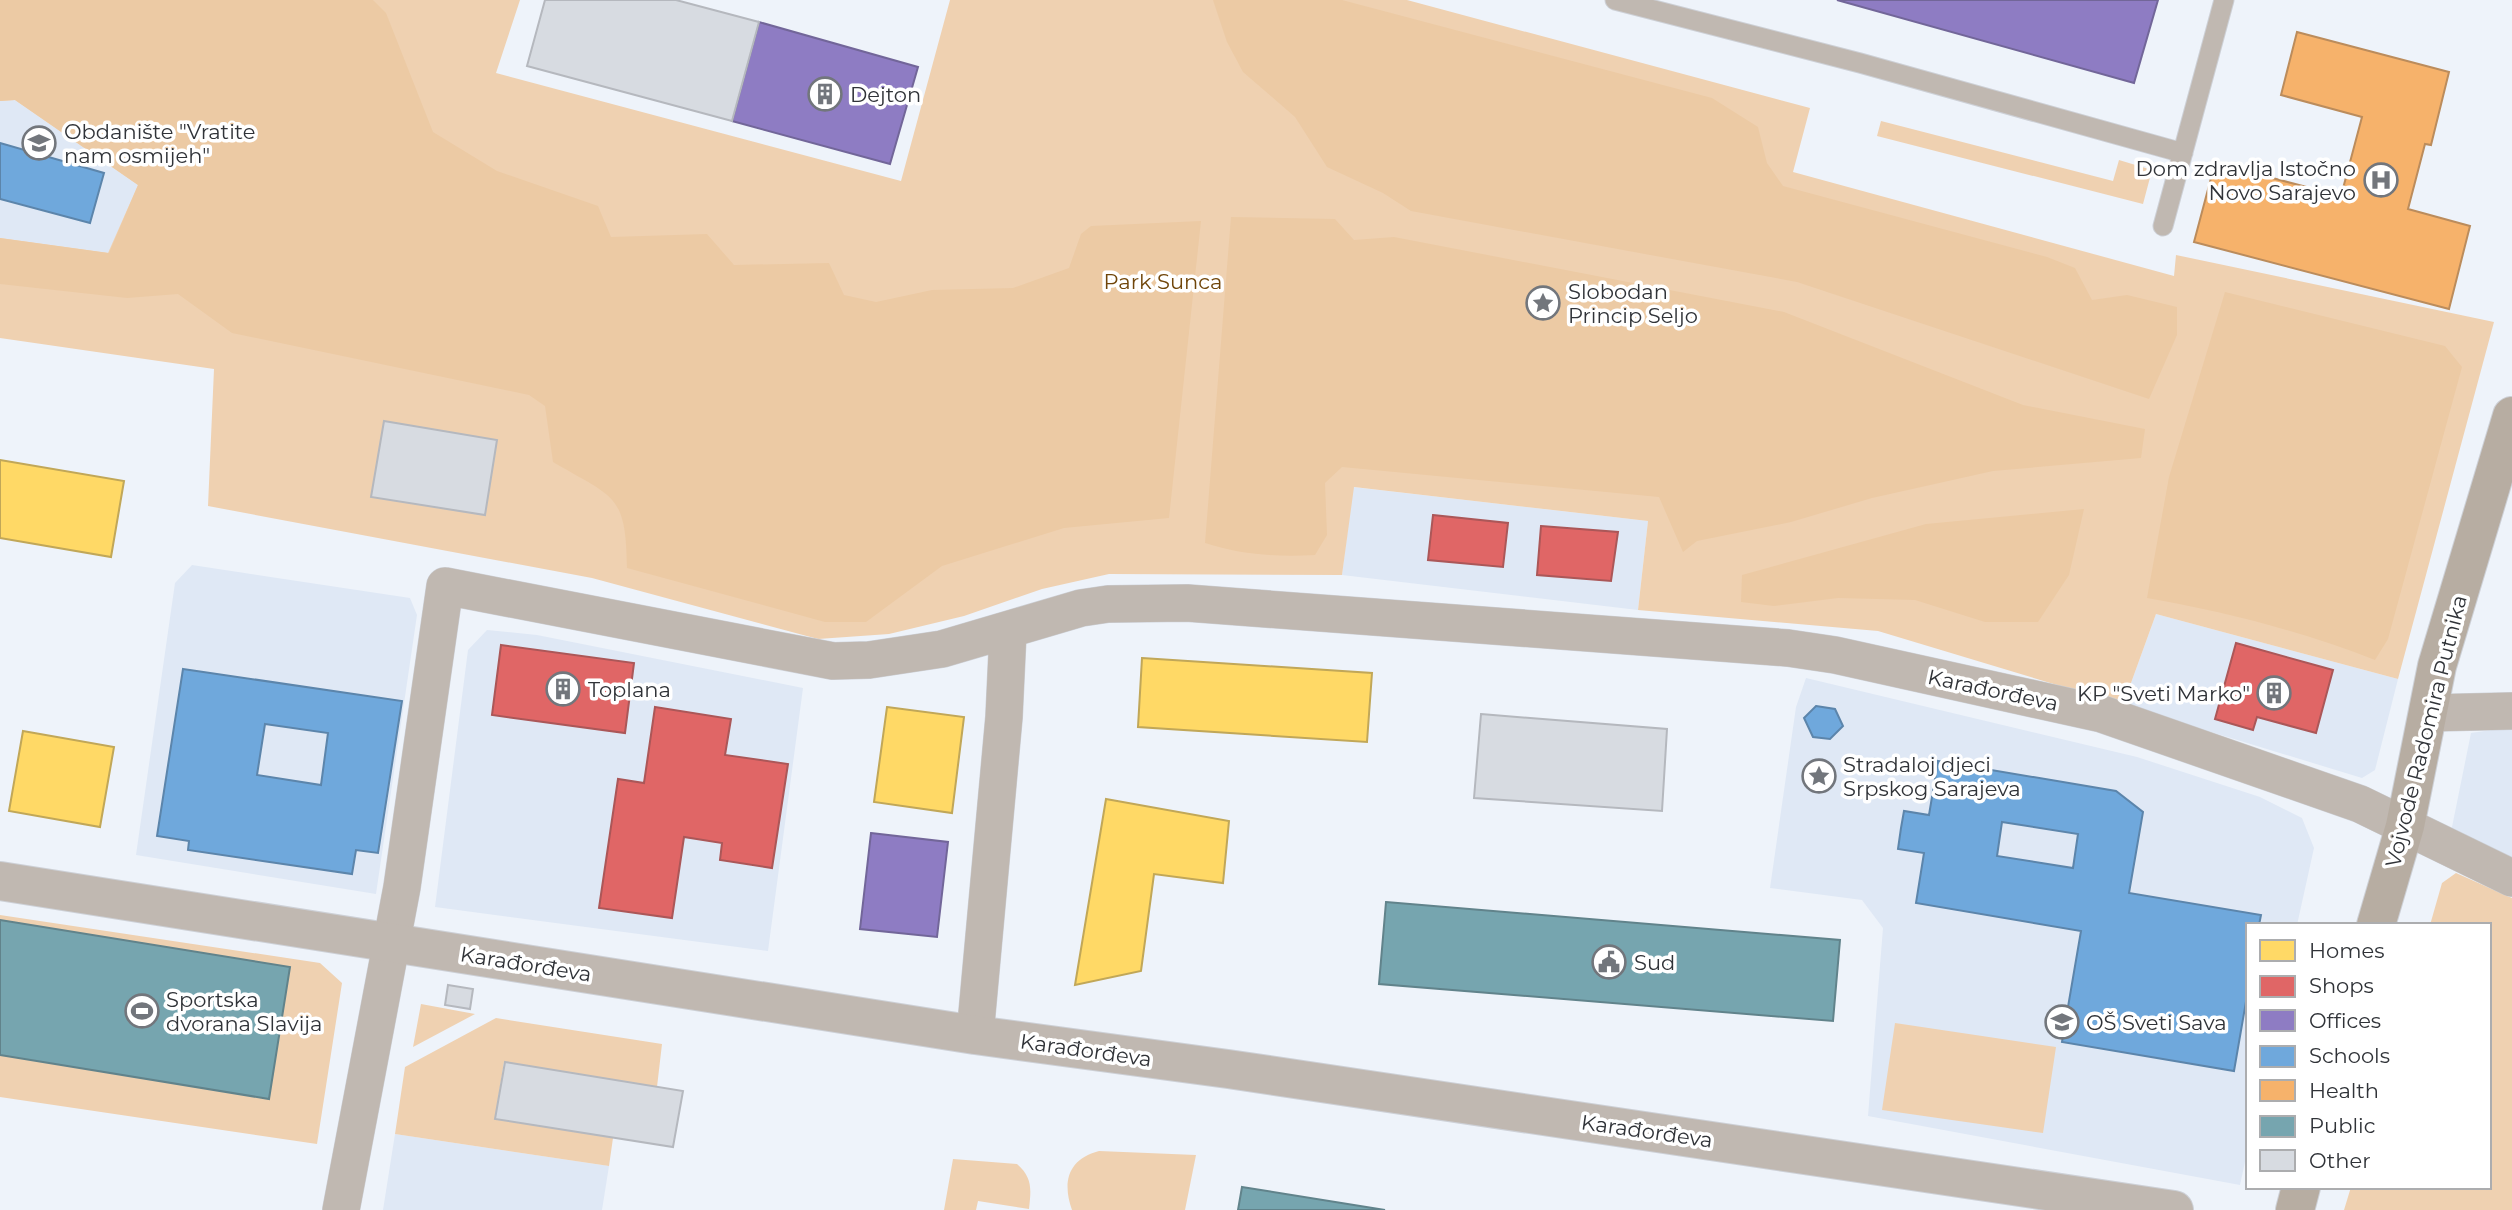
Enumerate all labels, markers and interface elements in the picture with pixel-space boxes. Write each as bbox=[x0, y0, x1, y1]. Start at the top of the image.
building icon: Dejton bbox=[806, 75, 844, 113]
place label: Dejton bbox=[850, 82, 921, 107]
place label: Obdanište "Vratite nam osmijeh" bbox=[64, 119, 255, 168]
school or university icon: Obdanište "Vratite nam osmijeh" bbox=[20, 124, 58, 162]
place label: Dom zdravlja Istočno Novo Sarajevo bbox=[2135, 156, 2356, 205]
hospital icon: Dom zdravlja Istočno Novo Sarajevo bbox=[2362, 161, 2400, 199]
park label: Park Sunca bbox=[1104, 269, 1222, 294]
place label: Slobodan Princip Seljo bbox=[1568, 279, 1698, 328]
place icon: Slobodan Princip Seljo bbox=[1524, 284, 1562, 322]
street label: Vojvode Radomira Putnika bbox=[2380, 592, 2472, 870]
street label: Karađorđeva bbox=[1926, 664, 2060, 716]
building icon: Toplana bbox=[544, 670, 582, 708]
building icon: KP "Sveti Marko" bbox=[2255, 674, 2293, 712]
place label: Toplana bbox=[588, 677, 671, 702]
place label: KP "Sveti Marko" bbox=[2077, 681, 2250, 706]
place label: Stradaloj djeci Srpskog Sarajeva bbox=[1843, 752, 2021, 801]
place icon: Stradaloj djeci Srpskog Sarajeva bbox=[1800, 757, 1838, 795]
legend bbox=[2246, 923, 2491, 1189]
text: Homes bbox=[2309, 938, 2384, 963]
street label: Karađorđeva bbox=[459, 941, 593, 987]
public building icon: Sud bbox=[1590, 943, 1628, 981]
place label: Sud bbox=[1634, 950, 1675, 975]
text: Shops bbox=[2309, 973, 2374, 998]
place label: Sportska dvorana Slavija bbox=[166, 987, 322, 1036]
sports icon: Sportska dvorana Slavija bbox=[123, 992, 161, 1030]
school or university icon: OŠ Sveti Sava bbox=[2043, 1003, 2081, 1041]
text: Offices bbox=[2309, 1008, 2381, 1033]
place label: OŠ Sveti Sava bbox=[2086, 1010, 2227, 1035]
street label: Karađorđeva bbox=[1019, 1028, 1153, 1072]
text: Schools bbox=[2309, 1043, 2390, 1068]
text: Health bbox=[2309, 1078, 2379, 1103]
street label: Karađorđeva bbox=[1580, 1109, 1714, 1153]
text: Public bbox=[2309, 1113, 2376, 1138]
text: Other bbox=[2309, 1148, 2371, 1173]

